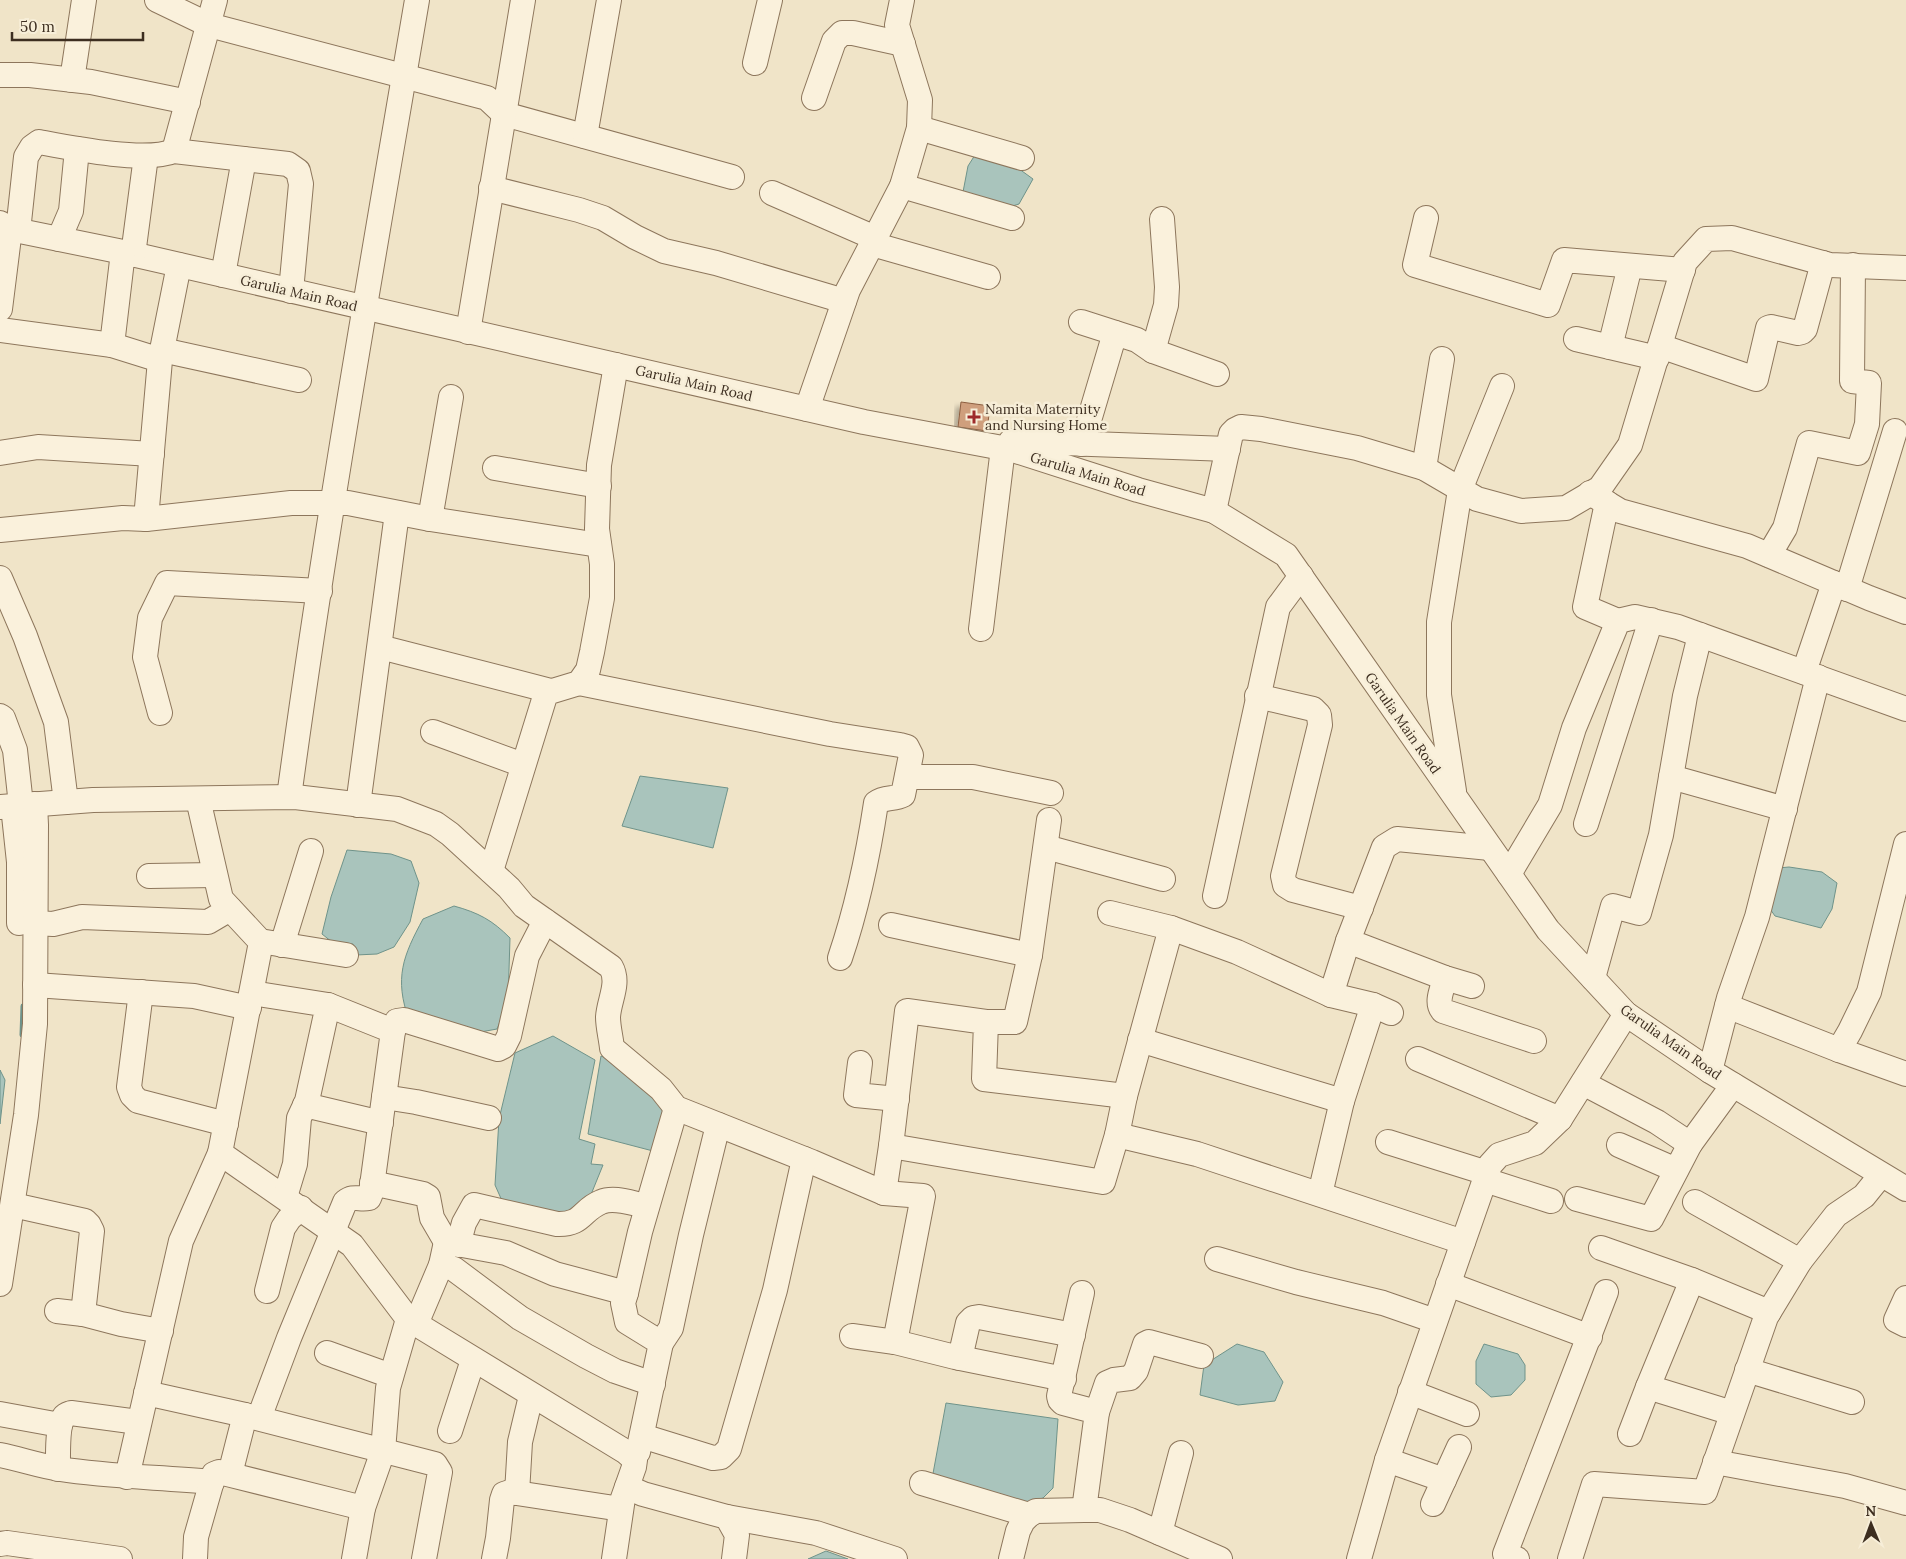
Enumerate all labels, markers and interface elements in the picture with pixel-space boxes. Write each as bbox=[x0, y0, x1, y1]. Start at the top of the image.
scale bar bbox=[12, 10, 144, 42]
text: 50 m bbox=[20, 17, 55, 36]
street label: Garulia Main Road bbox=[239, 271, 359, 315]
street label: Garulia Main Road bbox=[634, 361, 754, 405]
place label: Namita Maternity and Nursing Home bbox=[985, 400, 1108, 434]
marker: Namita Maternity and Nursing Home bbox=[967, 410, 981, 424]
street label: Garulia Main Road bbox=[1028, 448, 1148, 500]
street label: Garulia Main Road bbox=[1361, 669, 1445, 777]
street label: Garulia Main Road bbox=[1617, 1000, 1725, 1084]
north arrow bbox=[1846, 1499, 1896, 1549]
text: N bbox=[1865, 1502, 1877, 1520]

